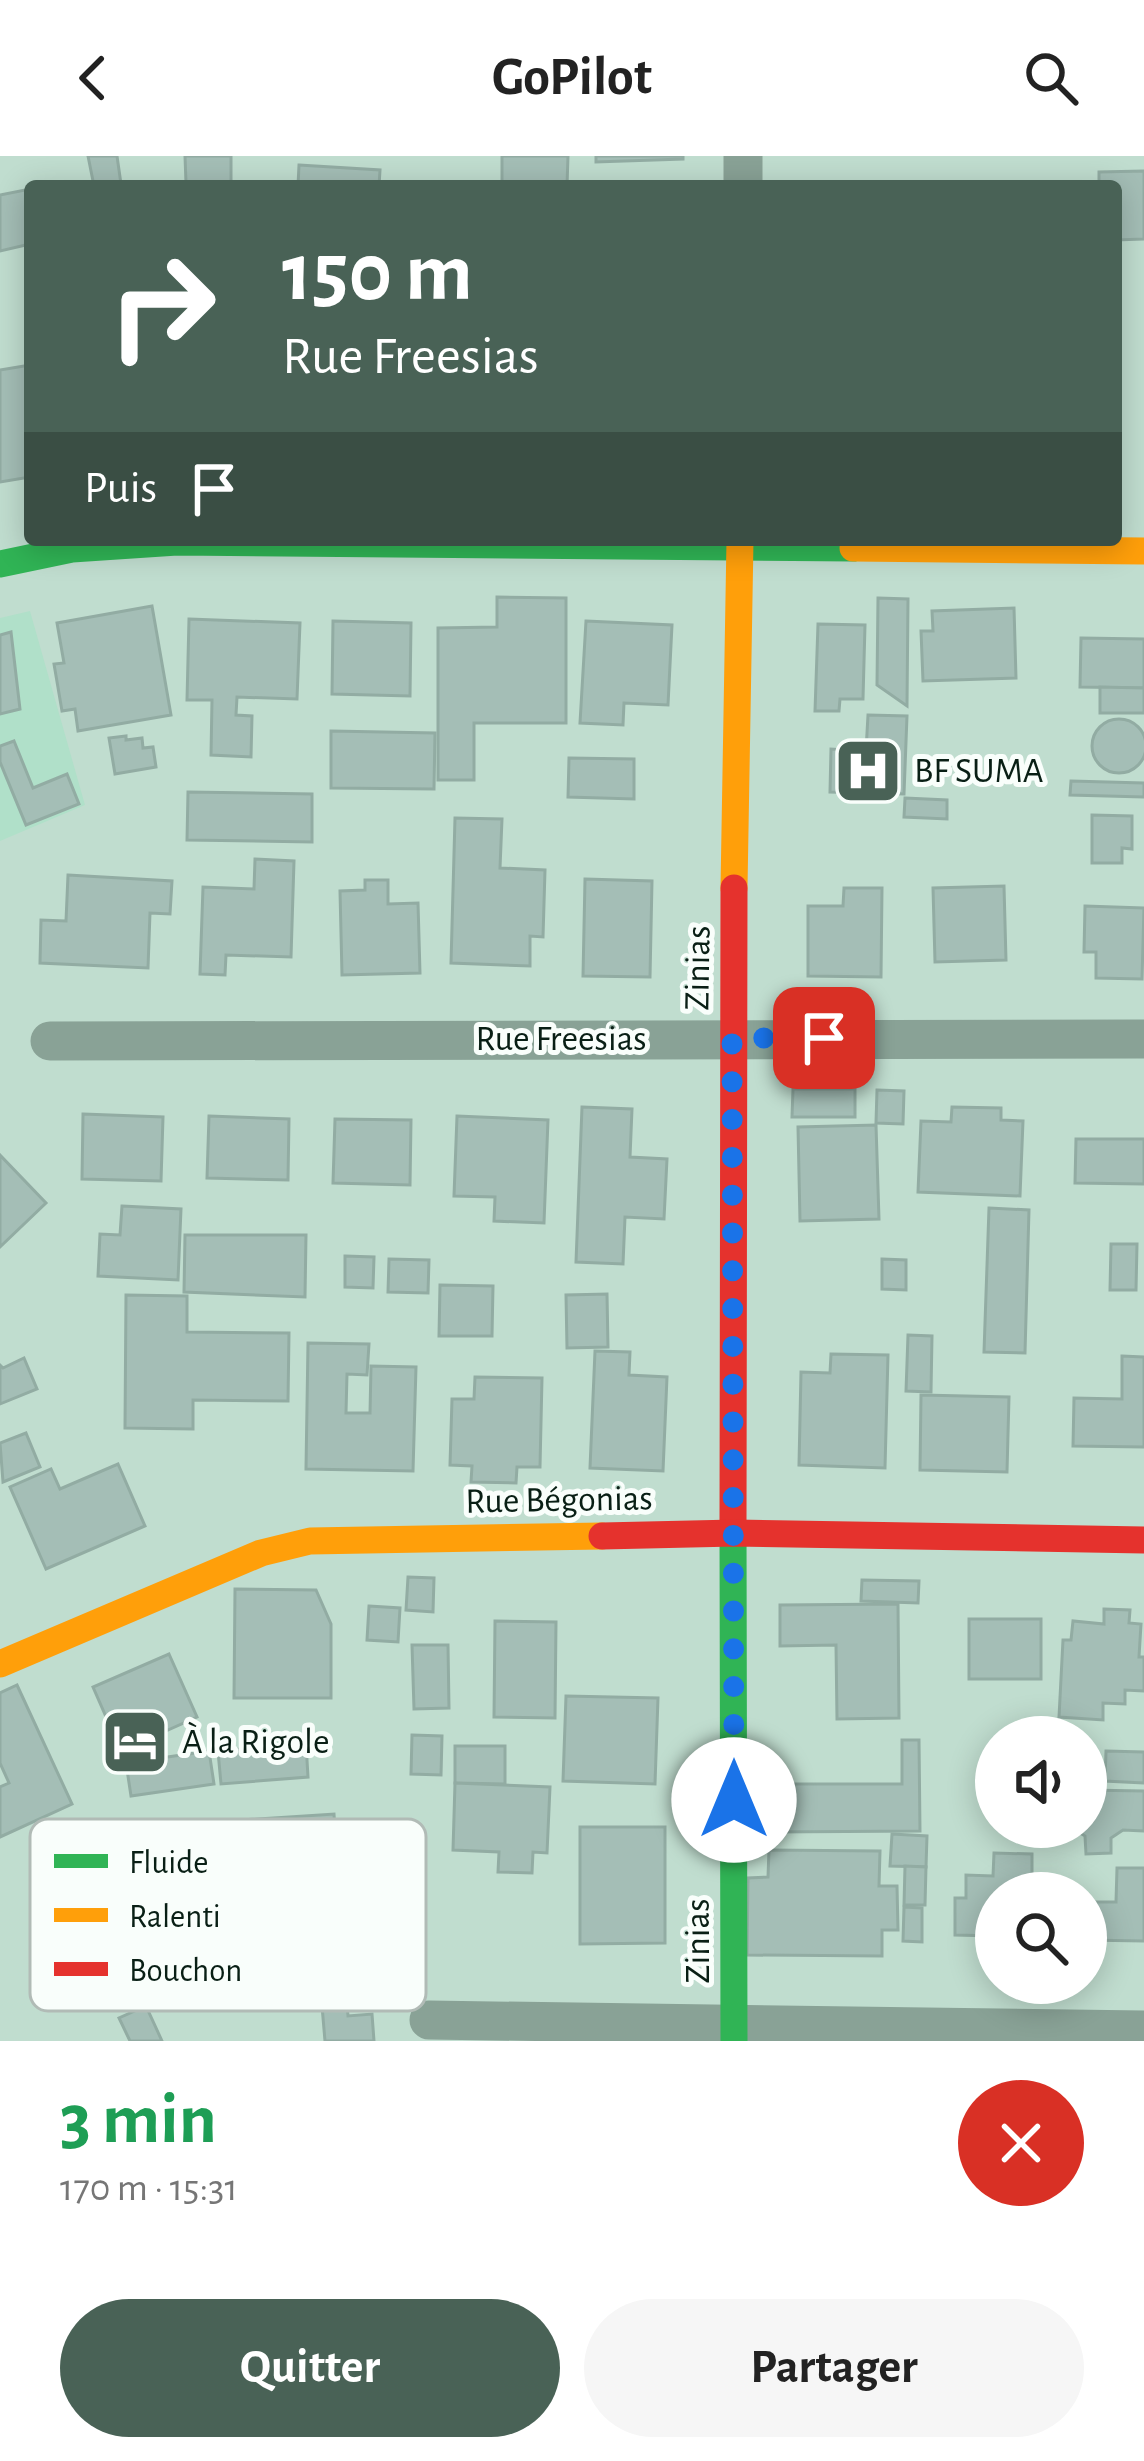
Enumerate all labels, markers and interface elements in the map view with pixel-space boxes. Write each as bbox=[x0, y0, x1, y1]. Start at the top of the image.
icon: back bbox=[60, 45, 126, 111]
icon: search bbox=[1018, 45, 1084, 111]
text: GoPilot bbox=[492, 51, 652, 105]
icon: right bbox=[84, 228, 240, 384]
text: 150 m bbox=[282, 232, 473, 316]
text: Rue Freesias bbox=[282, 330, 539, 384]
icon: arrive bbox=[181, 456, 247, 522]
text: Puis bbox=[84, 466, 157, 511]
hospital icon: BF SUMA bbox=[833, 736, 903, 806]
place label: BF SUMA bbox=[914, 753, 1044, 789]
street label: Zinias bbox=[679, 925, 717, 1011]
pin bbox=[773, 987, 875, 1089]
icon: arrive bbox=[791, 1005, 857, 1071]
street label: Rue Freesias bbox=[475, 1021, 647, 1057]
street label: Rue Bégonias bbox=[465, 1480, 653, 1520]
hotel icon: À la Rigole bbox=[100, 1707, 170, 1777]
map controls bbox=[975, 1716, 1107, 2004]
button: sound bbox=[975, 1716, 1107, 1848]
place label: À la Rigole bbox=[182, 1721, 330, 1760]
position arrow bbox=[671, 1737, 797, 1863]
legend bbox=[30, 1819, 426, 2011]
text: Fluide bbox=[129, 1847, 209, 1880]
button: search bbox=[975, 1872, 1107, 2004]
street label: Zinias bbox=[680, 1899, 716, 1983]
text: Ralenti bbox=[129, 1901, 221, 1934]
text: Bouchon bbox=[129, 1955, 242, 1988]
button: close bbox=[958, 2080, 1084, 2206]
text: 3 min bbox=[60, 2084, 217, 2156]
text: 170 m · 15:31 bbox=[60, 2169, 238, 2208]
button: Quitter bbox=[60, 2299, 560, 2437]
button: Partager bbox=[584, 2299, 1084, 2437]

